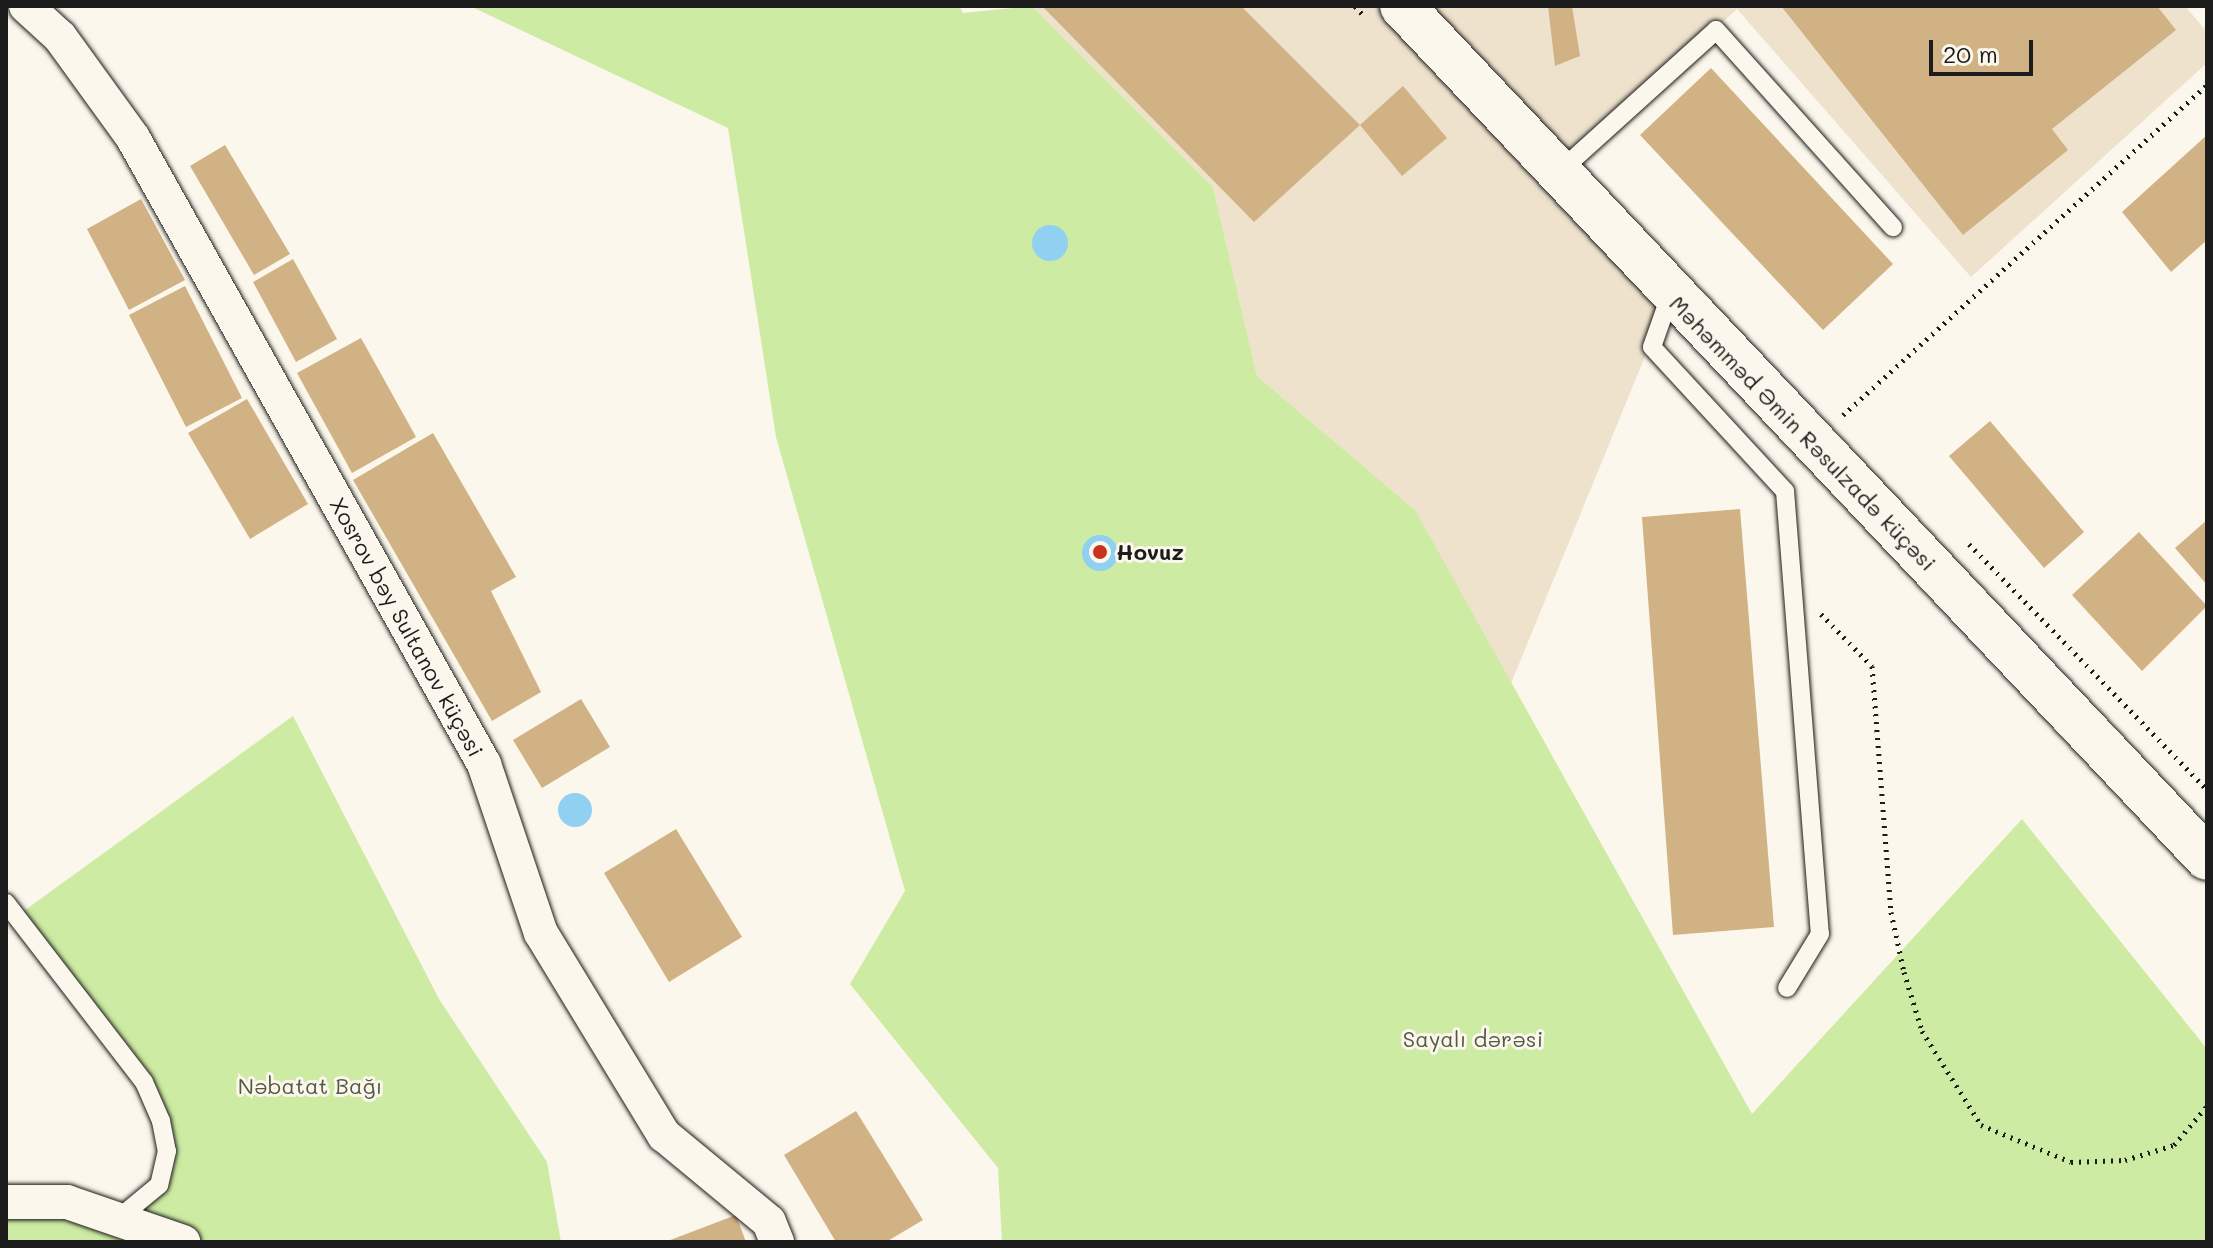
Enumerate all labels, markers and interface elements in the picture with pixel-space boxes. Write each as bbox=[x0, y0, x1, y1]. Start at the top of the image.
scale bar bbox=[1933, 24, 2037, 74]
text: 20 m bbox=[1943, 38, 1998, 69]
street label: Məhəmməd Əmin Rəsulzadə küçəsi bbox=[1664, 290, 1942, 576]
street label: Xosrov bəy Sultanov küçəsi bbox=[325, 493, 489, 761]
place label: Hovuz bbox=[1116, 539, 1184, 565]
marker: Hovuz bbox=[1091, 543, 1109, 561]
park label: Sayalı dərəsi bbox=[1403, 1026, 1543, 1052]
park label: Nəbatat Bağı bbox=[238, 1073, 382, 1099]

